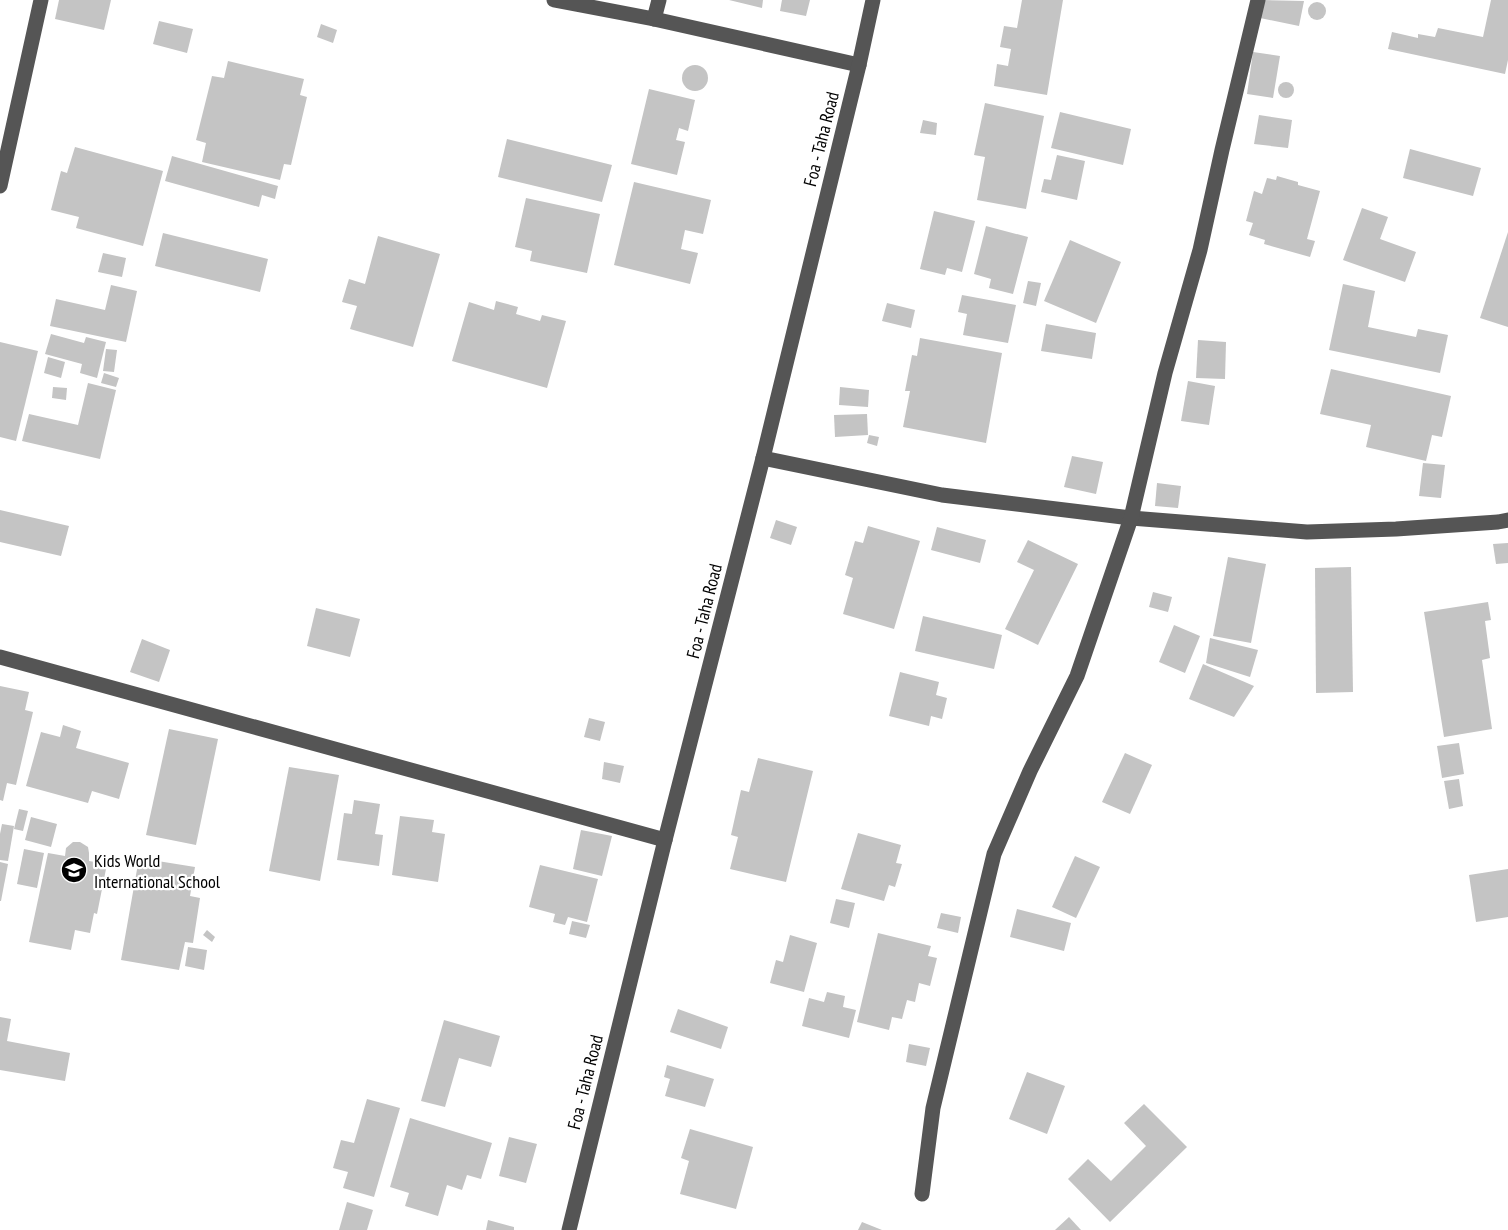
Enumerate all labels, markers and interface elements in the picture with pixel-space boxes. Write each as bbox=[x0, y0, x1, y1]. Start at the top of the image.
street label: Foa - Taha Road bbox=[798, 89, 844, 189]
street label: Foa - Taha Road bbox=[681, 561, 727, 661]
place label: Kids World International School bbox=[94, 849, 221, 893]
school or university icon: Kids World International School bbox=[59, 855, 89, 885]
street label: Foa - Taha Road bbox=[562, 1032, 608, 1132]

